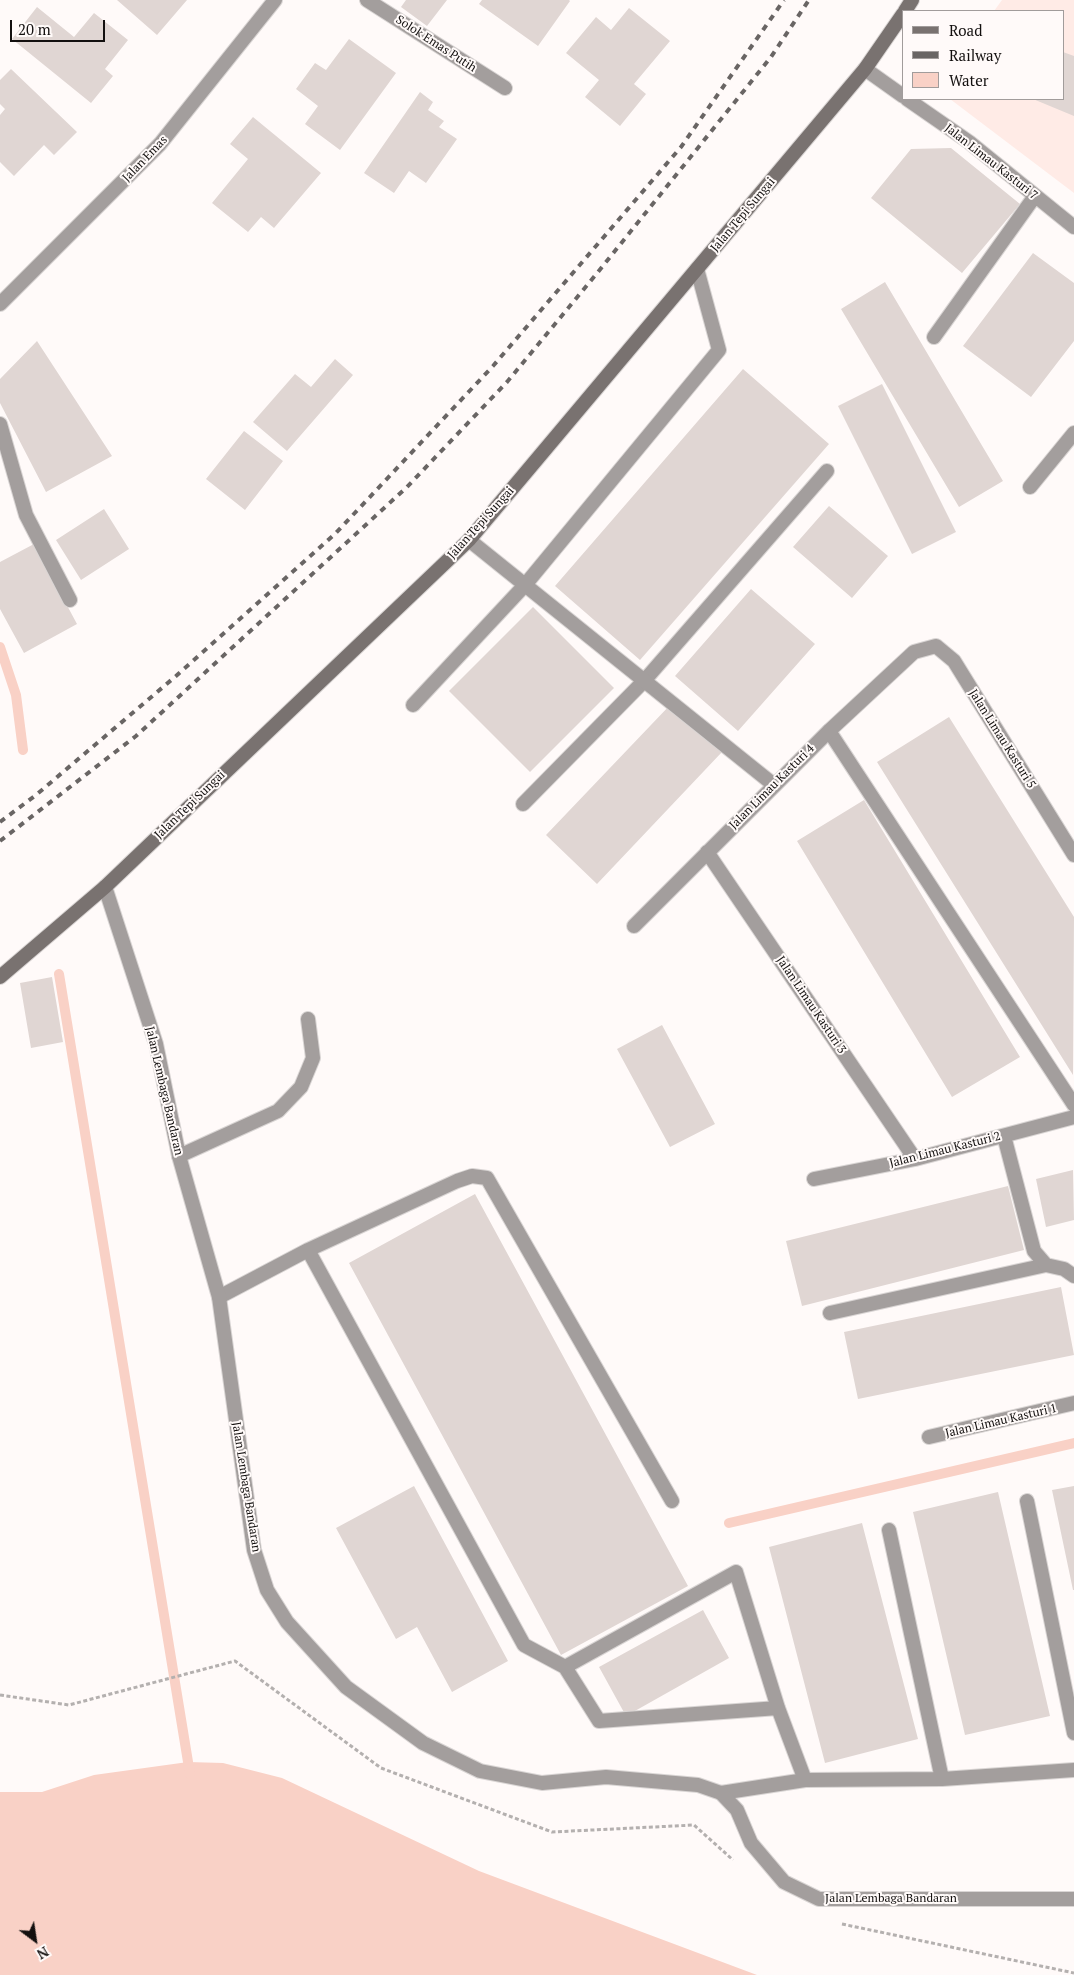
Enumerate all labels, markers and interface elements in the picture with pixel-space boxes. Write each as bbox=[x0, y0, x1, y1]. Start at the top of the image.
scale bar bbox=[12, 10, 108, 42]
legend bbox=[902, 10, 1064, 100]
street label: Solok Emas Putih bbox=[393, 13, 479, 75]
text: 20 m bbox=[18, 19, 51, 39]
text: Road bbox=[949, 20, 982, 40]
text: Railway bbox=[949, 45, 1001, 65]
text: Water bbox=[949, 70, 988, 90]
street label: Jalan Limau Kasturi 7 bbox=[942, 121, 1040, 203]
street label: Jalan Emas bbox=[120, 133, 170, 185]
street label: Jalan Tepi Sungai bbox=[708, 175, 778, 255]
street label: Jalan Tepi Sungai bbox=[445, 484, 517, 562]
street label: Jalan Limau Kasturi 5 bbox=[966, 687, 1038, 791]
street label: Jalan Limau Kasturi 4 bbox=[727, 742, 817, 832]
street label: Jalan Tepi Sungai bbox=[152, 768, 228, 842]
street label: Jalan Limau Kasturi 3 bbox=[773, 954, 849, 1056]
street label: Jalan Lembaga Bandaran bbox=[142, 1025, 186, 1157]
street label: Jalan Limau Kasturi 2 bbox=[888, 1129, 1002, 1171]
street label: Jalan Limau Kasturi 1 bbox=[944, 1401, 1058, 1441]
street label: Jalan Lembaga Bandaran bbox=[229, 1421, 263, 1553]
street label: Jalan Lembaga Bandaran bbox=[825, 1892, 957, 1906]
north arrow bbox=[10, 1915, 60, 1965]
text: N bbox=[34, 1942, 52, 1964]

